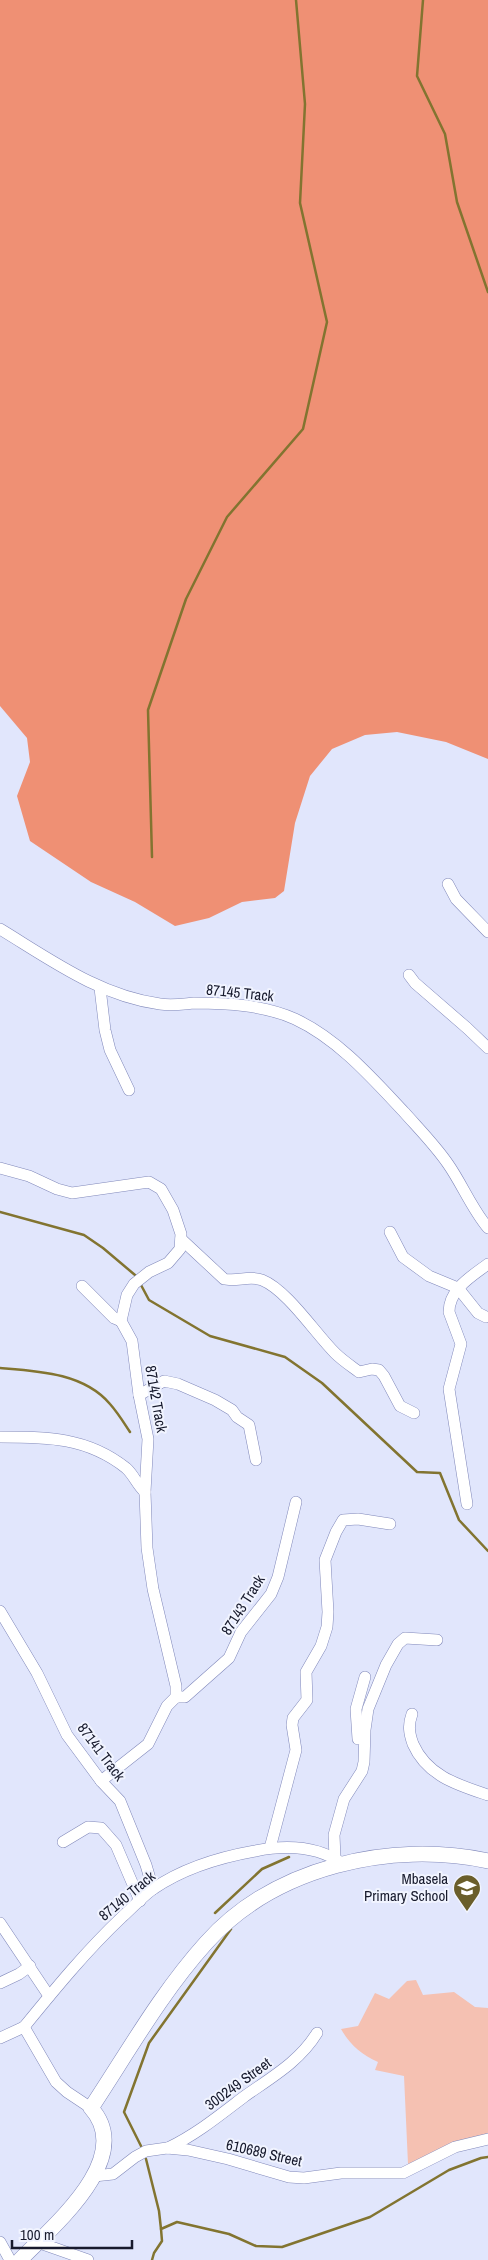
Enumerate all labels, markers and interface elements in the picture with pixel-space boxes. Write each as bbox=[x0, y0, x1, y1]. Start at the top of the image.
street label: 87145 Track bbox=[205, 979, 276, 1007]
street label: 87142 Track bbox=[140, 1364, 173, 1435]
street label: 87143 Track bbox=[216, 1570, 270, 1639]
street label: 87141 Track bbox=[73, 1718, 131, 1786]
street label: 87140 Track bbox=[94, 1865, 160, 1925]
place label: Mbasela Primary School bbox=[364, 1868, 448, 1906]
school or university icon: Mbasela Primary School bbox=[452, 1873, 482, 1912]
street label: 300249 Street bbox=[200, 2052, 276, 2115]
street label: 610689 Street bbox=[224, 2134, 305, 2172]
scale bar bbox=[12, 2218, 132, 2250]
text: 100 m bbox=[20, 2224, 54, 2245]

